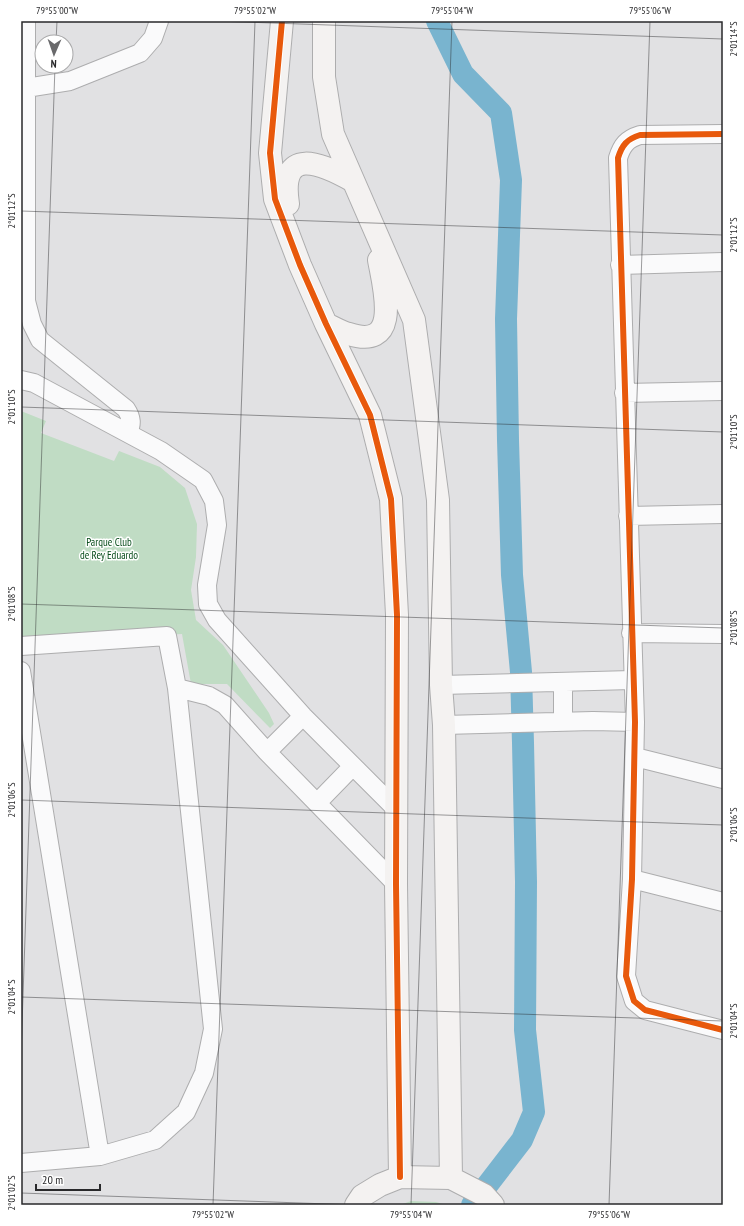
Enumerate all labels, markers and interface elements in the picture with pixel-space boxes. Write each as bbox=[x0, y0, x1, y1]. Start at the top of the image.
text: 79°55'00"W bbox=[36, 4, 78, 17]
text: 79°55'02"W bbox=[234, 4, 276, 17]
text: 79°55'04"W bbox=[431, 4, 473, 17]
text: 79°55'06"W bbox=[629, 4, 671, 17]
text: 2°01'14"S bbox=[727, 22, 740, 56]
north arrow bbox=[34, 34, 74, 74]
text: N bbox=[50, 57, 57, 71]
text: 2°01'12"S bbox=[5, 194, 18, 228]
text: 2°01'12"S bbox=[727, 218, 740, 252]
text: 2°01'10"S bbox=[5, 390, 18, 424]
text: 2°01'10"S bbox=[727, 415, 740, 449]
park label: Parque Club de Rey Eduardo bbox=[80, 535, 138, 562]
text: 2°01'08"S bbox=[5, 587, 18, 621]
text: 2°01'08"S bbox=[727, 611, 740, 645]
text: 2°01'06"S bbox=[5, 783, 18, 817]
text: 2°01'06"S bbox=[727, 808, 740, 842]
text: 2°01'04"S bbox=[5, 980, 18, 1014]
text: 2°01'04"S bbox=[727, 1004, 740, 1038]
scale bar bbox=[36, 1166, 100, 1192]
text: 20 m bbox=[42, 1172, 63, 1187]
text: 2°01'02"S bbox=[5, 1176, 18, 1210]
text: 79°55'02"W bbox=[192, 1208, 234, 1221]
text: 79°55'04"W bbox=[390, 1208, 432, 1221]
text: 79°55'06"W bbox=[588, 1208, 630, 1221]

